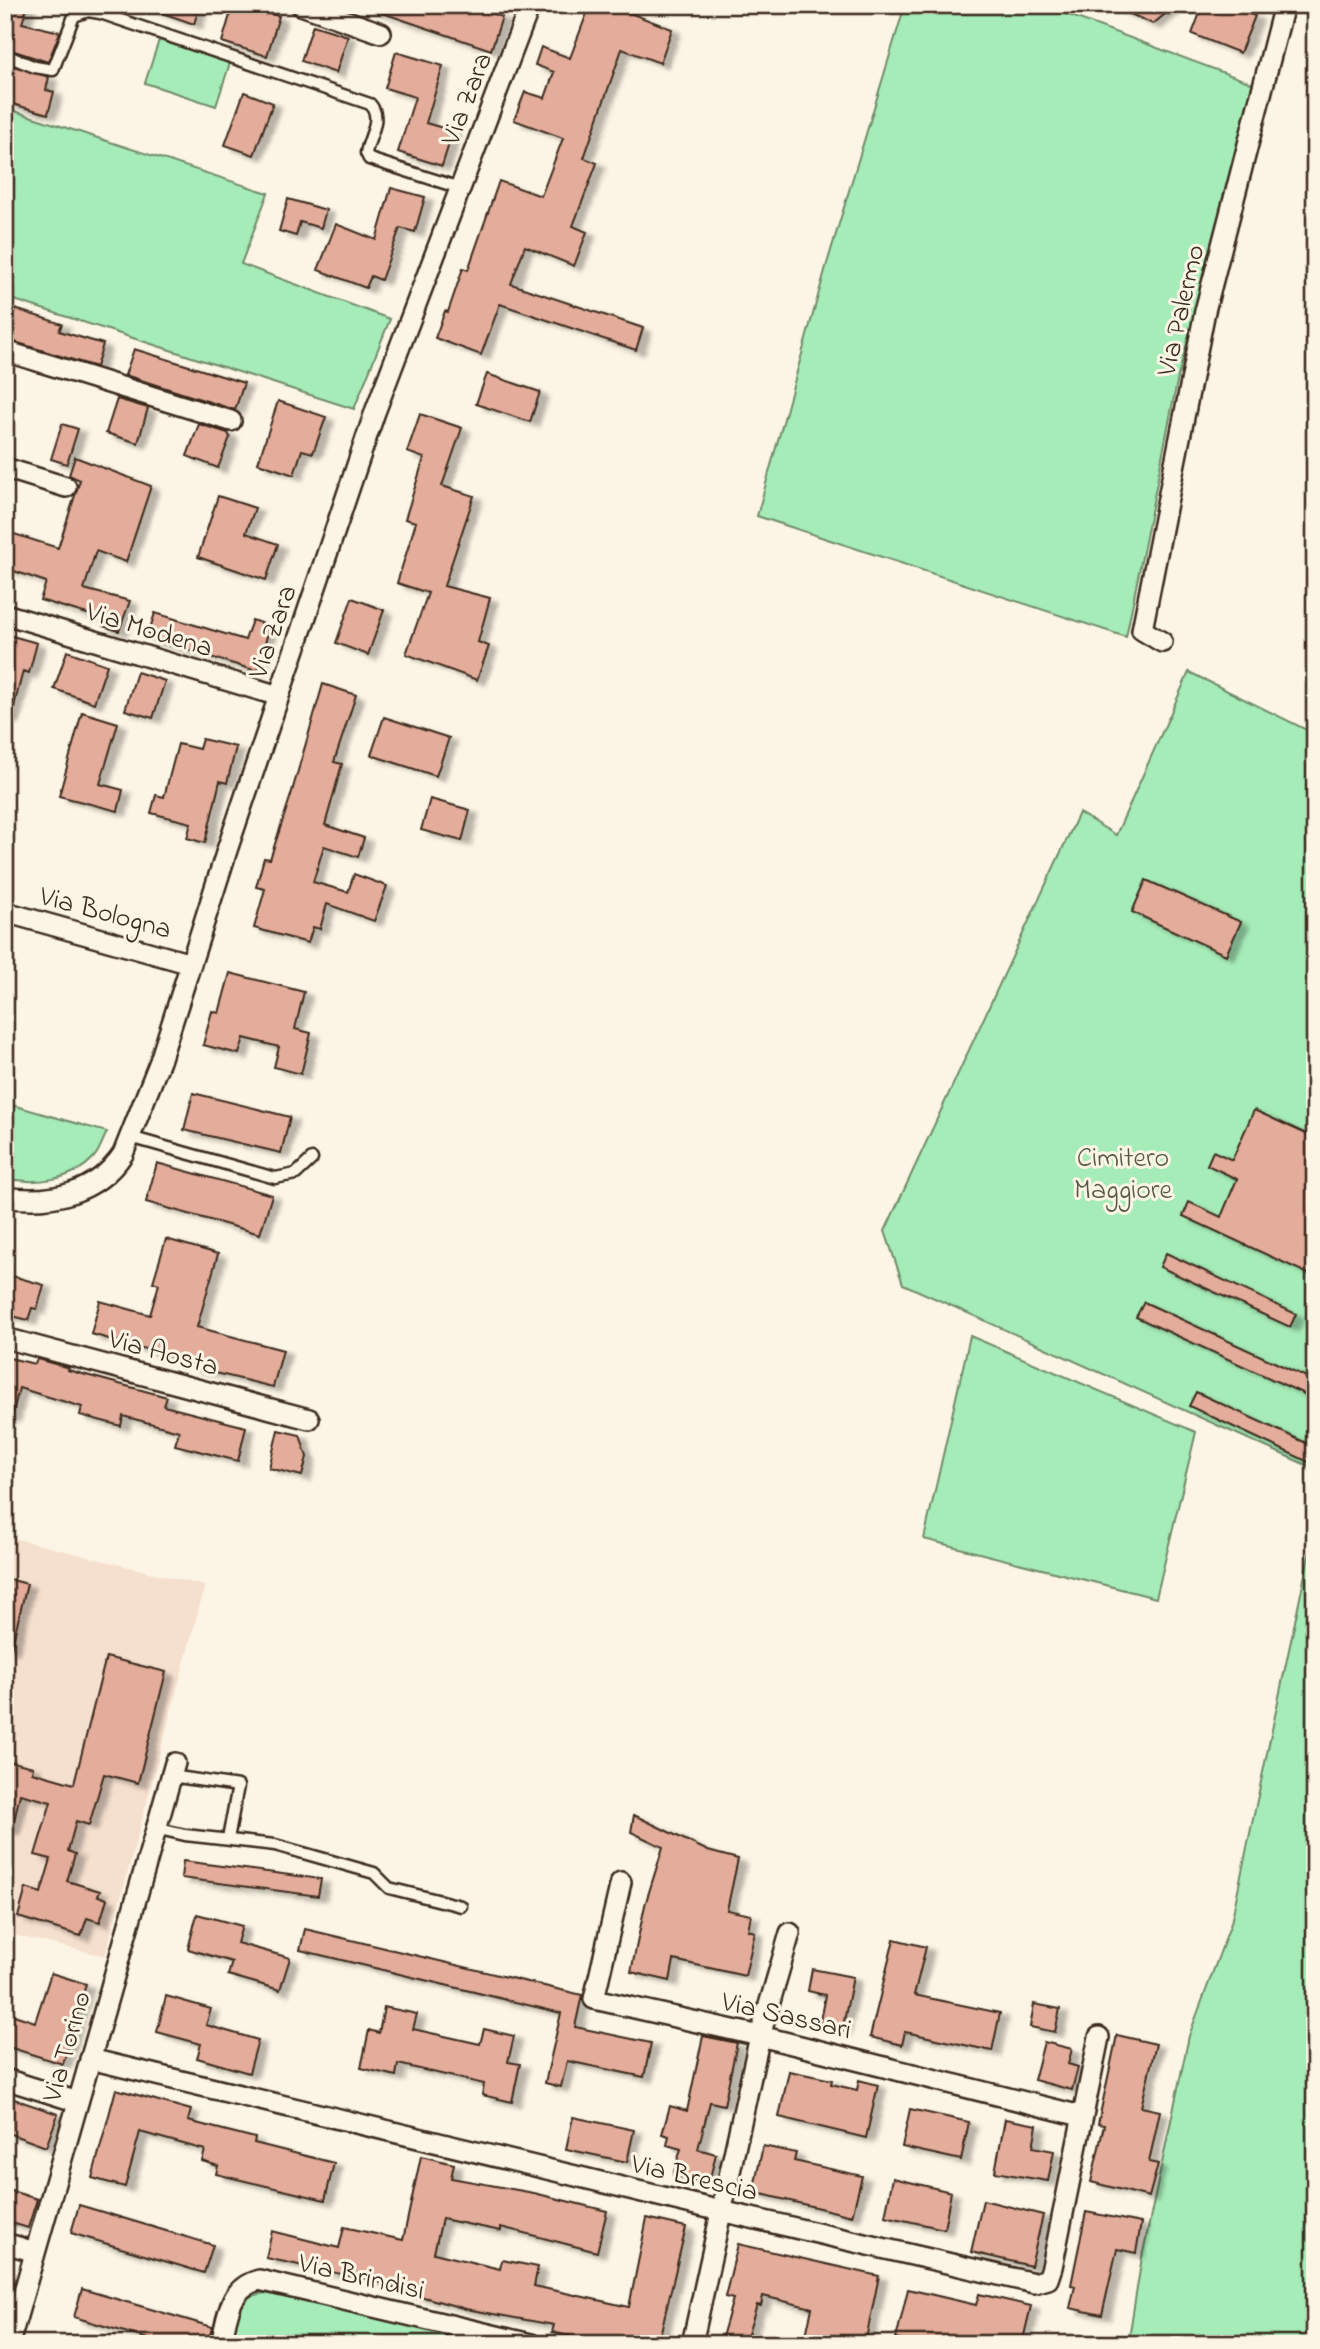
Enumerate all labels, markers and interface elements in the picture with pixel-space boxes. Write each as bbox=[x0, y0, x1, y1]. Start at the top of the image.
street label: Via Zara bbox=[431, 47, 505, 153]
street label: Via Palermo bbox=[1147, 241, 1217, 381]
street label: Via Zara bbox=[239, 580, 309, 685]
street label: Via Modena bbox=[80, 592, 217, 670]
street label: Via Bologna bbox=[34, 877, 176, 952]
park label: Cimitero Maggiore bbox=[1074, 1139, 1173, 1212]
street label: Via Aosta bbox=[103, 1320, 223, 1389]
street label: Via Sassari bbox=[716, 1982, 855, 2052]
street label: Via Torino bbox=[33, 1987, 104, 2108]
street label: Via Brescia bbox=[626, 2145, 761, 2214]
street label: Via Brindisi bbox=[293, 2244, 428, 2313]

